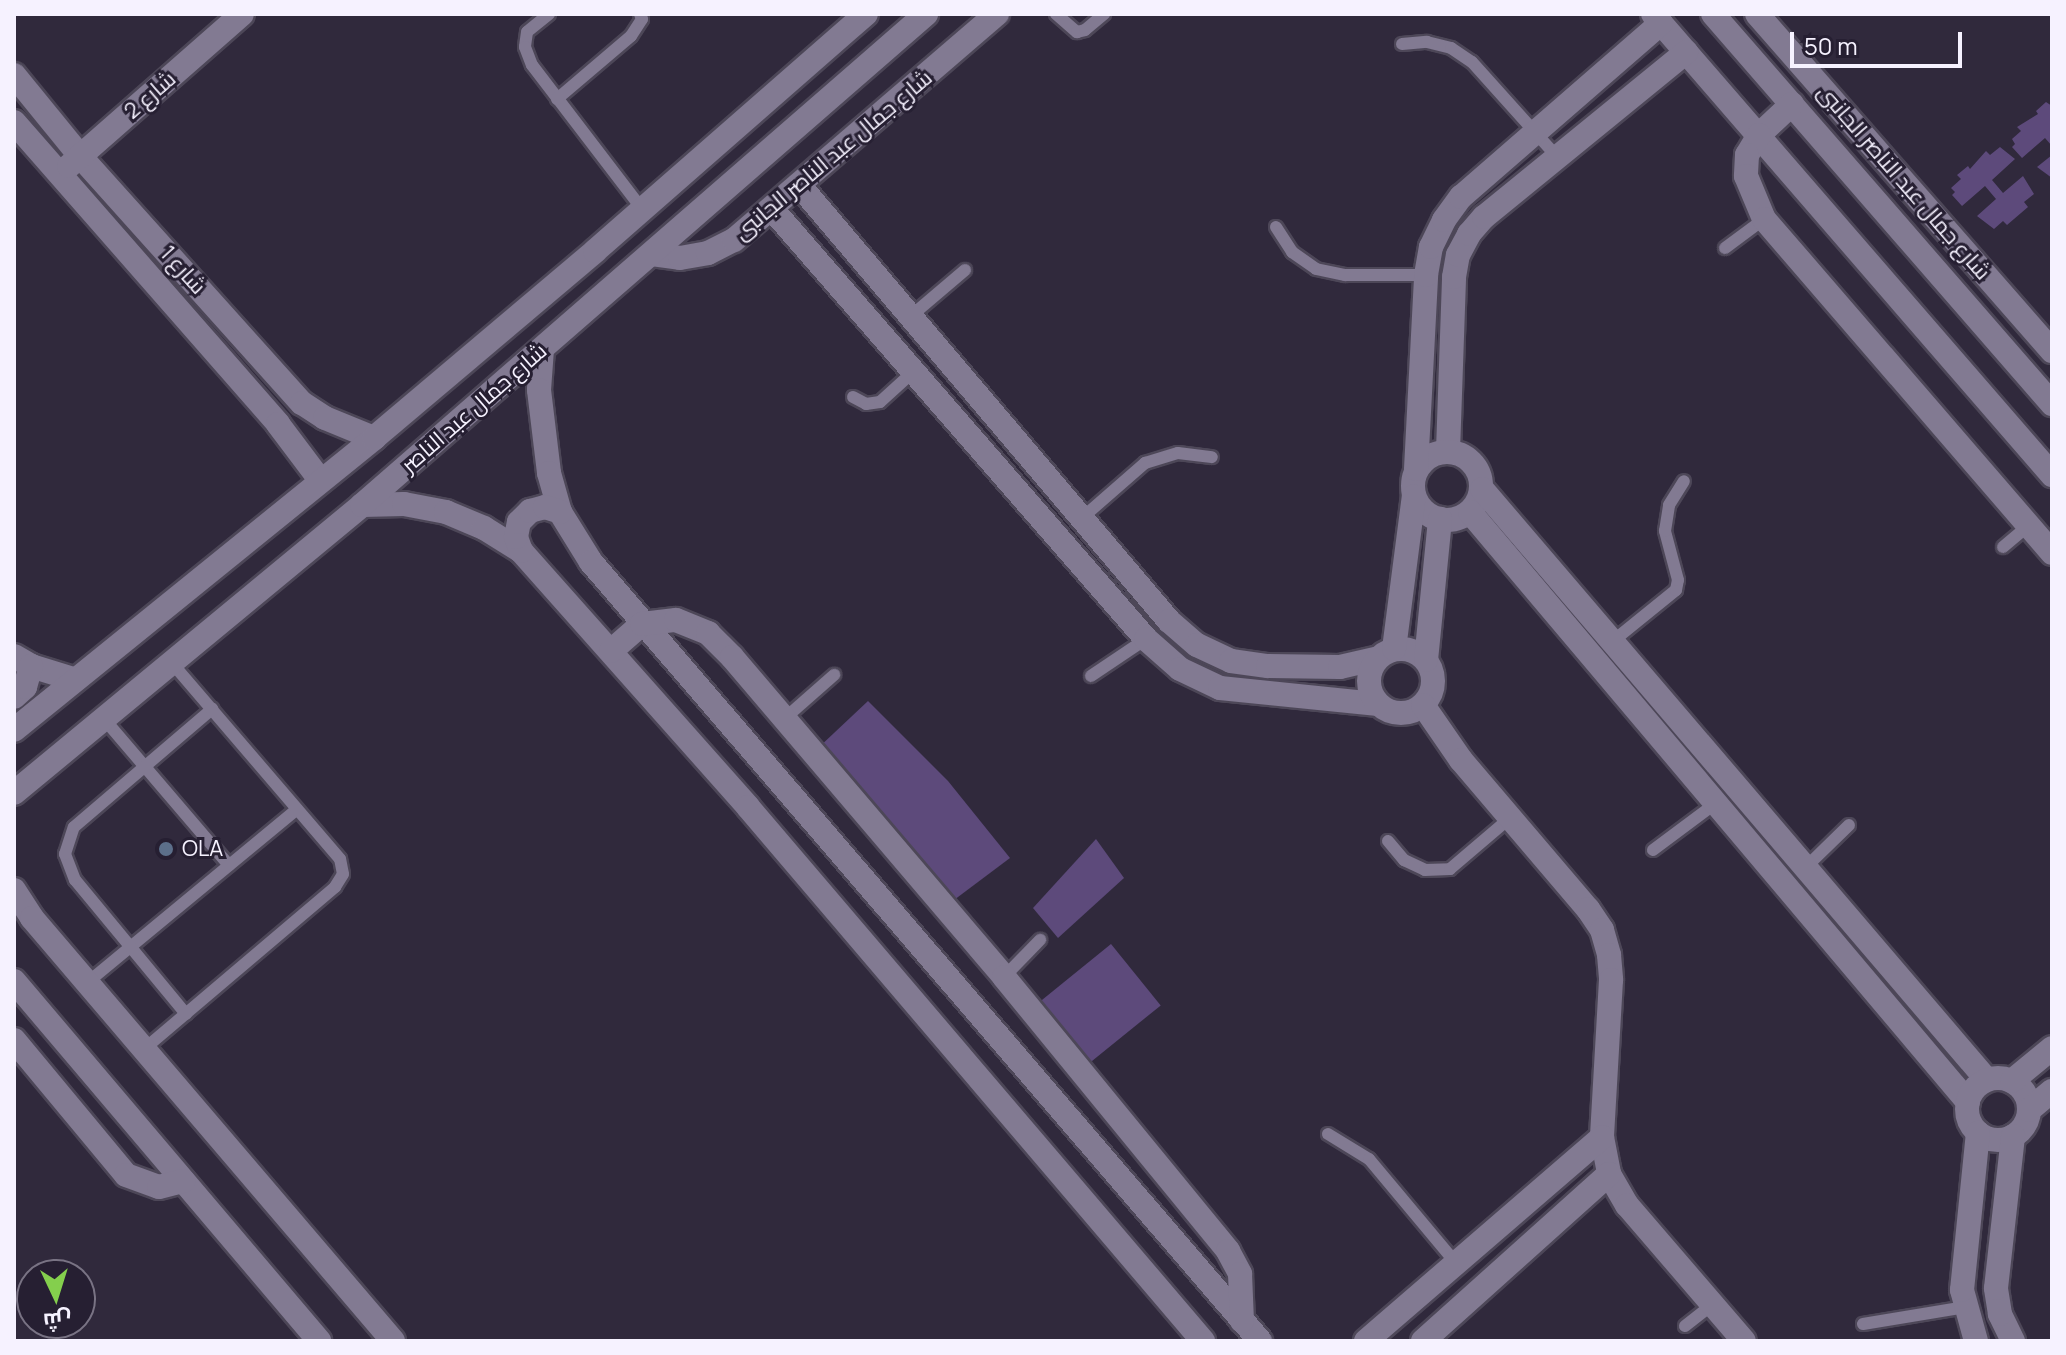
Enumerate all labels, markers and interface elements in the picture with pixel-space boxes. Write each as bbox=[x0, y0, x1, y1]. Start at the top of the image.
scale bar bbox=[1794, 16, 1966, 66]
text: 50 m bbox=[1804, 29, 1858, 62]
street label: شارع جمال عبد الناصر الجانبى bbox=[729, 64, 937, 246]
street label: شارع 2 bbox=[119, 66, 181, 124]
street label: شارع جمال عبد الناصر الجانبى bbox=[1812, 79, 1996, 285]
street label: شارع 1 bbox=[155, 241, 211, 299]
street label: شارع جمال عبد الناصر bbox=[396, 338, 552, 478]
place label: OLA bbox=[182, 836, 223, 862]
marker: OLA bbox=[157, 840, 175, 858]
north arrow bbox=[16, 1259, 96, 1339]
text: ش bbox=[42, 1305, 73, 1337]

